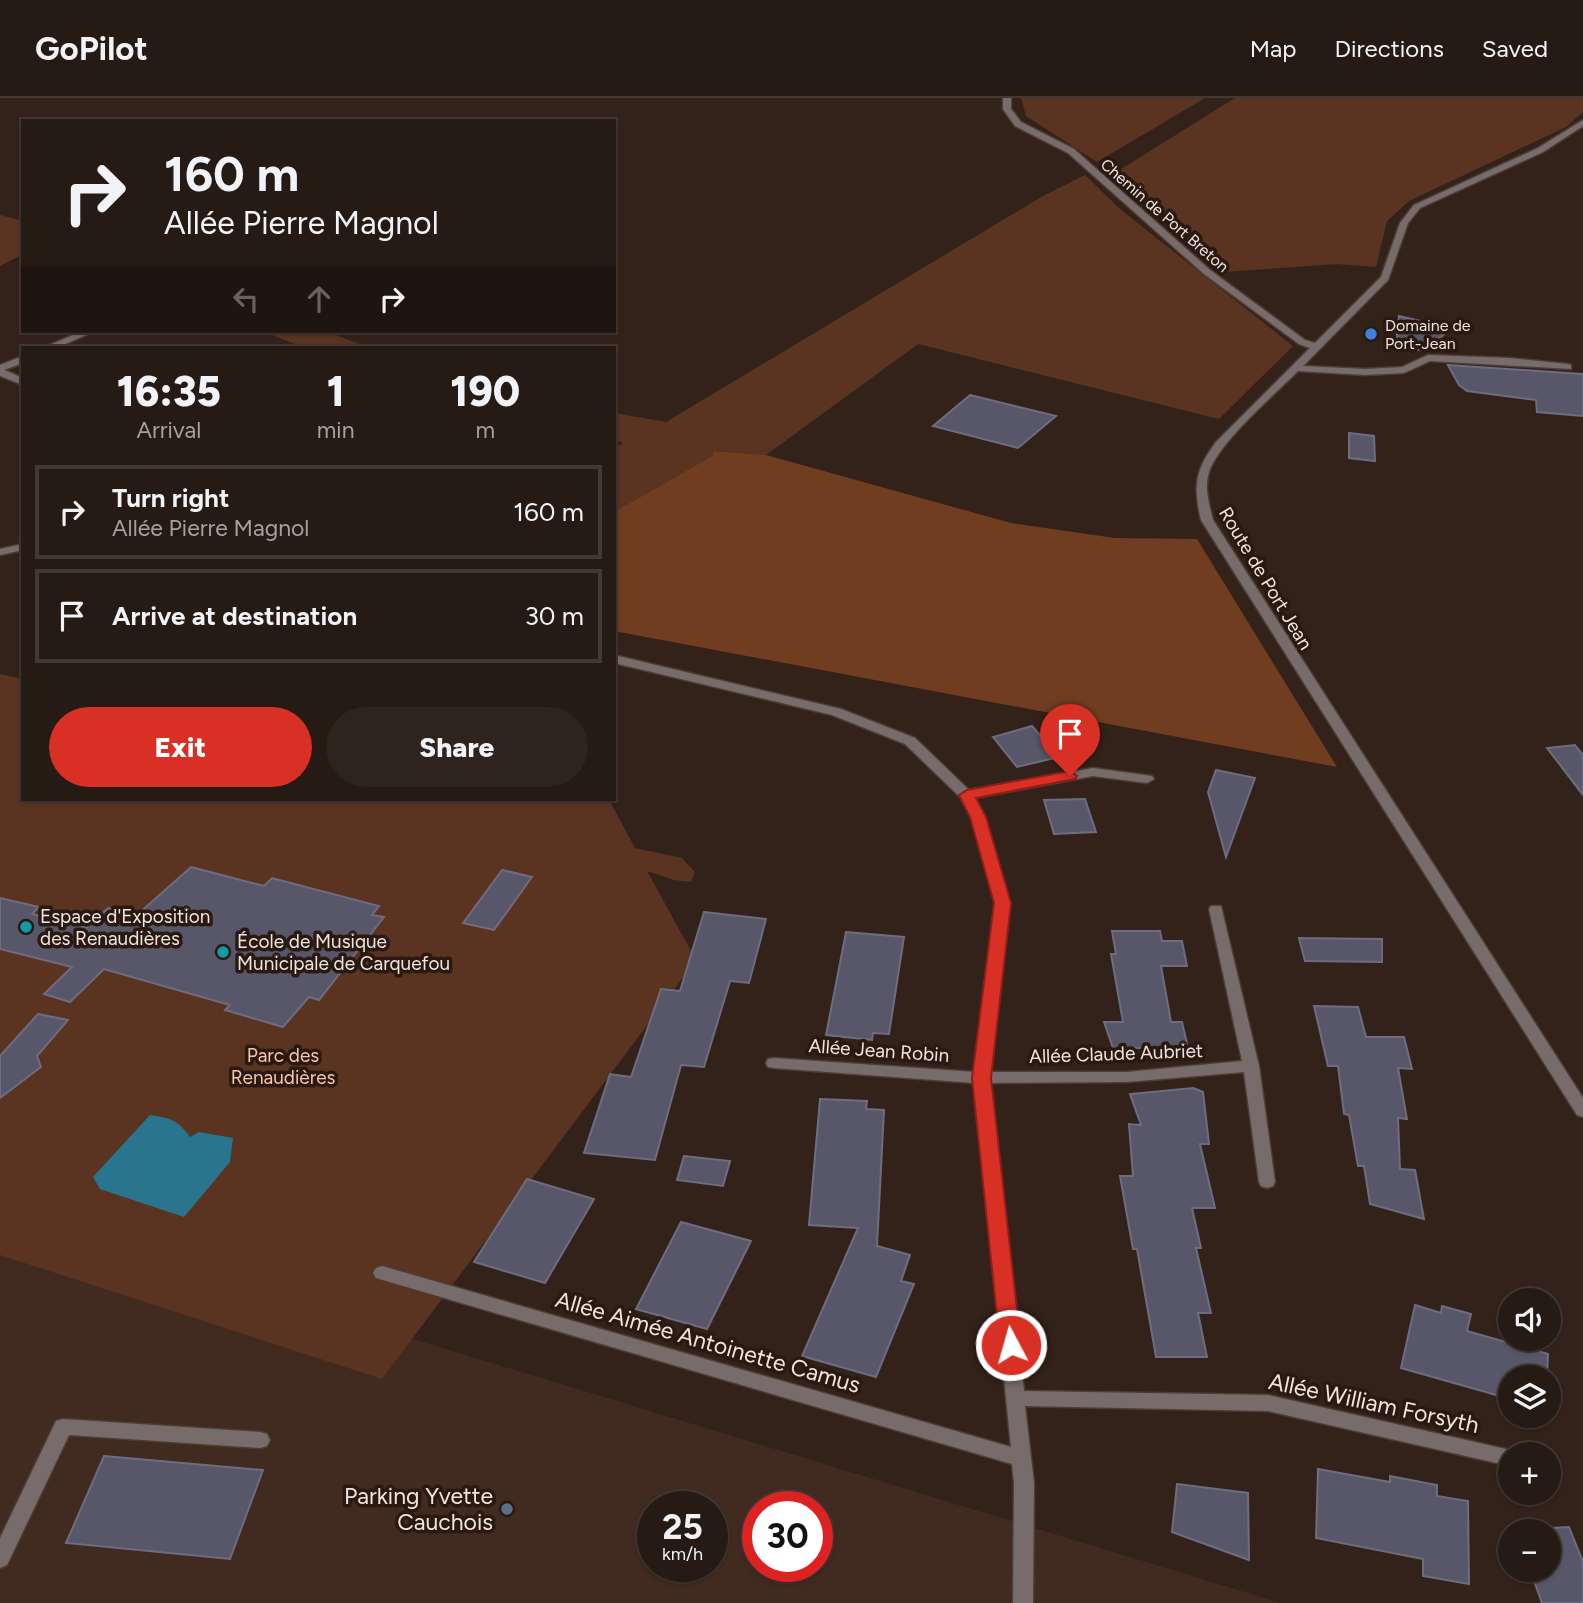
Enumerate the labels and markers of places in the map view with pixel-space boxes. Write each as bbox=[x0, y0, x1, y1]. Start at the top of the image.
place label: Domaine de Port-Jean bbox=[1385, 316, 1471, 353]
marker: Domaine de Port-Jean bbox=[1363, 326, 1379, 342]
pin bbox=[1040, 704, 1100, 776]
place label: Espace d'Exposition des Renaudières bbox=[40, 905, 210, 950]
marker: Espace d'Exposition des Renaudières bbox=[18, 919, 34, 935]
place label: École de Musique Municipale de Carquefou bbox=[237, 930, 450, 975]
marker: École de Musique Municipale de Carquefou bbox=[215, 944, 231, 960]
place label: Parking Yvette Cauchois bbox=[344, 1482, 493, 1536]
marker: Parking Yvette Cauchois bbox=[499, 1501, 515, 1517]

